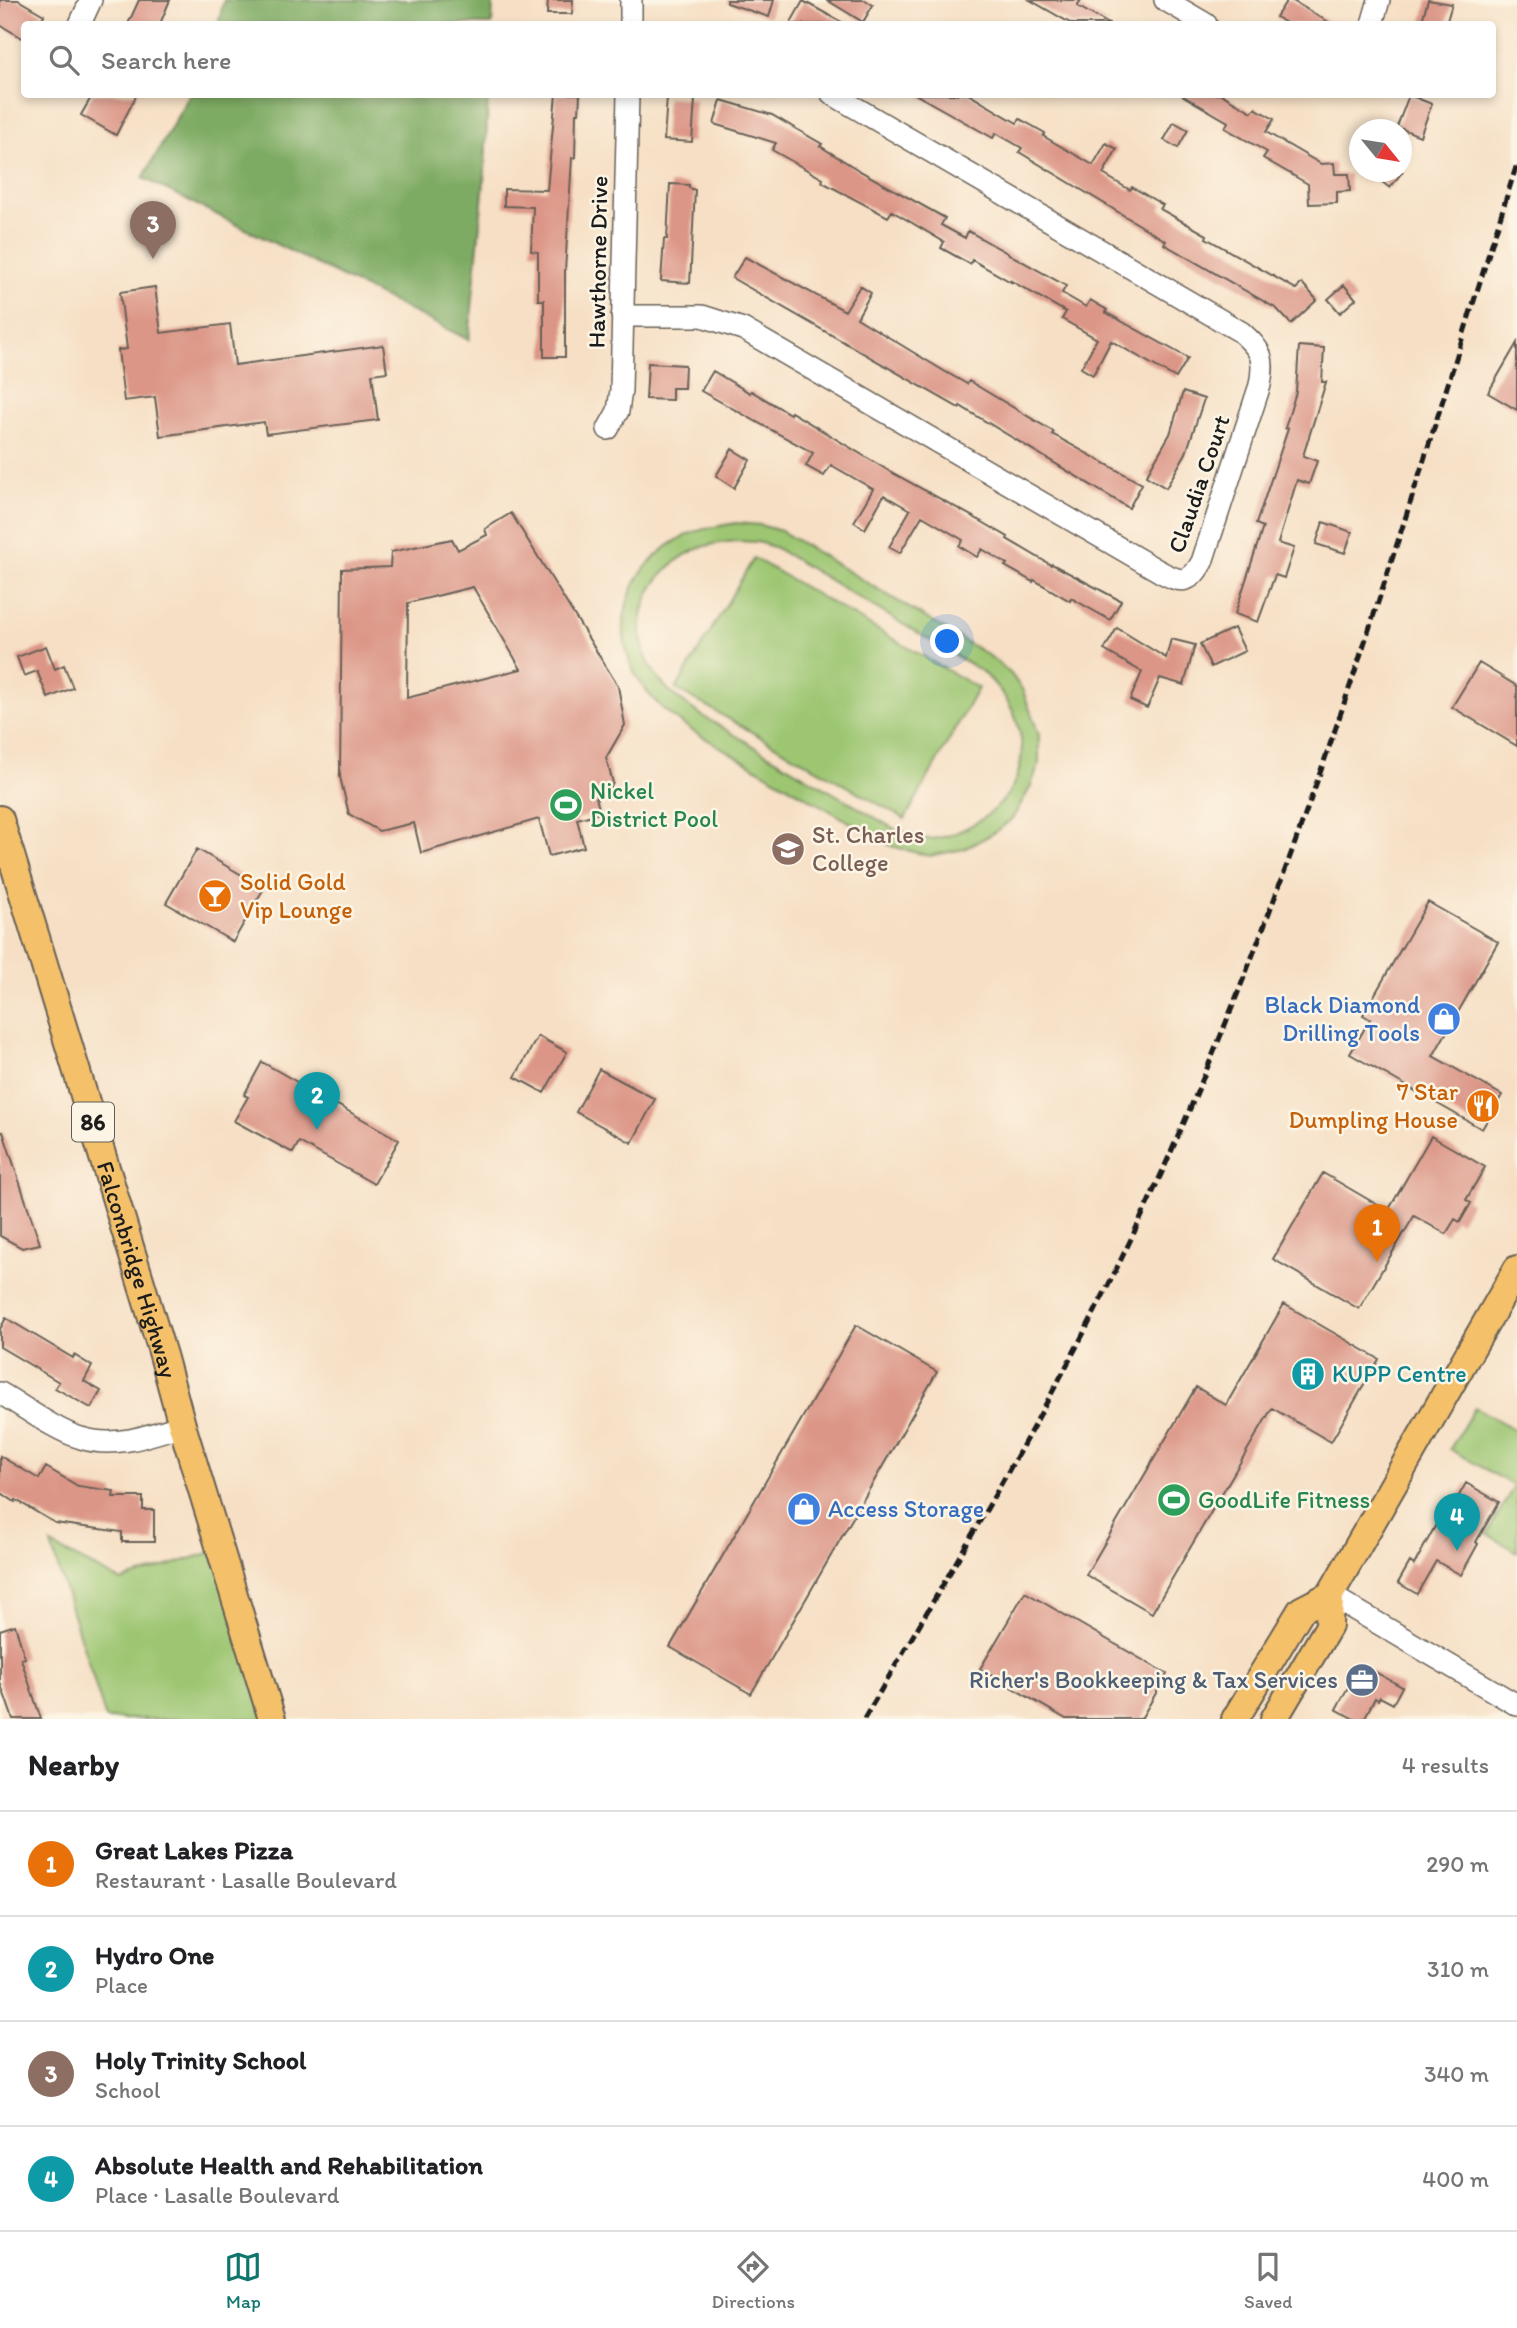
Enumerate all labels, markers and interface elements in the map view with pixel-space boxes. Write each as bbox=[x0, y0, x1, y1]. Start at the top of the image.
search box bbox=[21, 21, 1496, 98]
icon: search bbox=[45, 41, 83, 79]
text: Search here bbox=[101, 44, 231, 76]
north arrow bbox=[1349, 119, 1412, 182]
street label: Hawthorne Drive bbox=[581, 175, 614, 349]
pin: 3 bbox=[130, 201, 176, 259]
street label: Claudia Court bbox=[1161, 411, 1236, 557]
your location bbox=[930, 624, 964, 658]
place label: Nickel District Pool bbox=[590, 776, 718, 833]
sports icon: Nickel District Pool bbox=[547, 786, 585, 824]
place label: St. Charles College bbox=[812, 820, 924, 877]
school or university icon: St. Charles College bbox=[769, 830, 807, 868]
place label: Solid Gold Vip Lounge bbox=[240, 867, 353, 924]
bar icon: Solid Gold Vip Lounge bbox=[196, 877, 234, 915]
place label: Black Diamond Drilling Tools bbox=[1264, 990, 1420, 1047]
shop icon: Black Diamond Drilling Tools bbox=[1425, 1000, 1463, 1038]
pin: 2 bbox=[294, 1072, 340, 1130]
place label: 7 Star Dumpling House bbox=[1288, 1077, 1458, 1134]
restaurant icon: 7 Star Dumpling House bbox=[1464, 1087, 1502, 1125]
road number: 86 bbox=[72, 1102, 114, 1142]
street label: Falconbridge Highway bbox=[91, 1157, 184, 1381]
pin: 1 bbox=[1354, 1204, 1400, 1262]
building icon: KUPP Centre bbox=[1289, 1355, 1327, 1393]
place label: KUPP Centre bbox=[1332, 1359, 1467, 1388]
sports icon: GoodLife Fitness bbox=[1155, 1481, 1193, 1519]
place label: GoodLife Fitness bbox=[1198, 1485, 1370, 1514]
shop icon: Access Storage bbox=[785, 1490, 823, 1528]
pin: 4 bbox=[1434, 1493, 1480, 1551]
place label: Access Storage bbox=[828, 1494, 984, 1523]
office icon: Richer's Bookkeeping & Tax Services bbox=[1343, 1661, 1381, 1699]
place label: Richer's Bookkeeping & Tax Services bbox=[969, 1665, 1338, 1694]
text: Nearby bbox=[28, 1746, 119, 1783]
text: 4 results bbox=[1402, 1751, 1489, 1779]
text: Great Lakes Pizza bbox=[95, 1834, 293, 1866]
text: 1 bbox=[46, 1850, 56, 1878]
text: 290 m bbox=[1426, 1850, 1489, 1878]
text: Restaurant · Lasalle Boulevard bbox=[95, 1866, 397, 1894]
text: Hydro One bbox=[95, 1939, 214, 1971]
text: 2 bbox=[45, 1955, 57, 1983]
text: 310 m bbox=[1427, 1955, 1489, 1983]
text: Place bbox=[95, 1971, 148, 1999]
text: Holy Trinity School bbox=[95, 2044, 306, 2076]
text: 3 bbox=[45, 2060, 57, 2088]
text: 340 m bbox=[1424, 2060, 1489, 2088]
text: School bbox=[95, 2076, 160, 2104]
text: Absolute Health and Rehabilitation bbox=[95, 2149, 483, 2181]
text: 4 bbox=[44, 2165, 58, 2193]
text: 400 m bbox=[1422, 2165, 1489, 2193]
text: Place · Lasalle Boulevard bbox=[95, 2181, 340, 2209]
tab: Map bbox=[224, 2248, 262, 2313]
tab: Directions bbox=[711, 2248, 795, 2313]
tab: Saved bbox=[1244, 2248, 1292, 2313]

